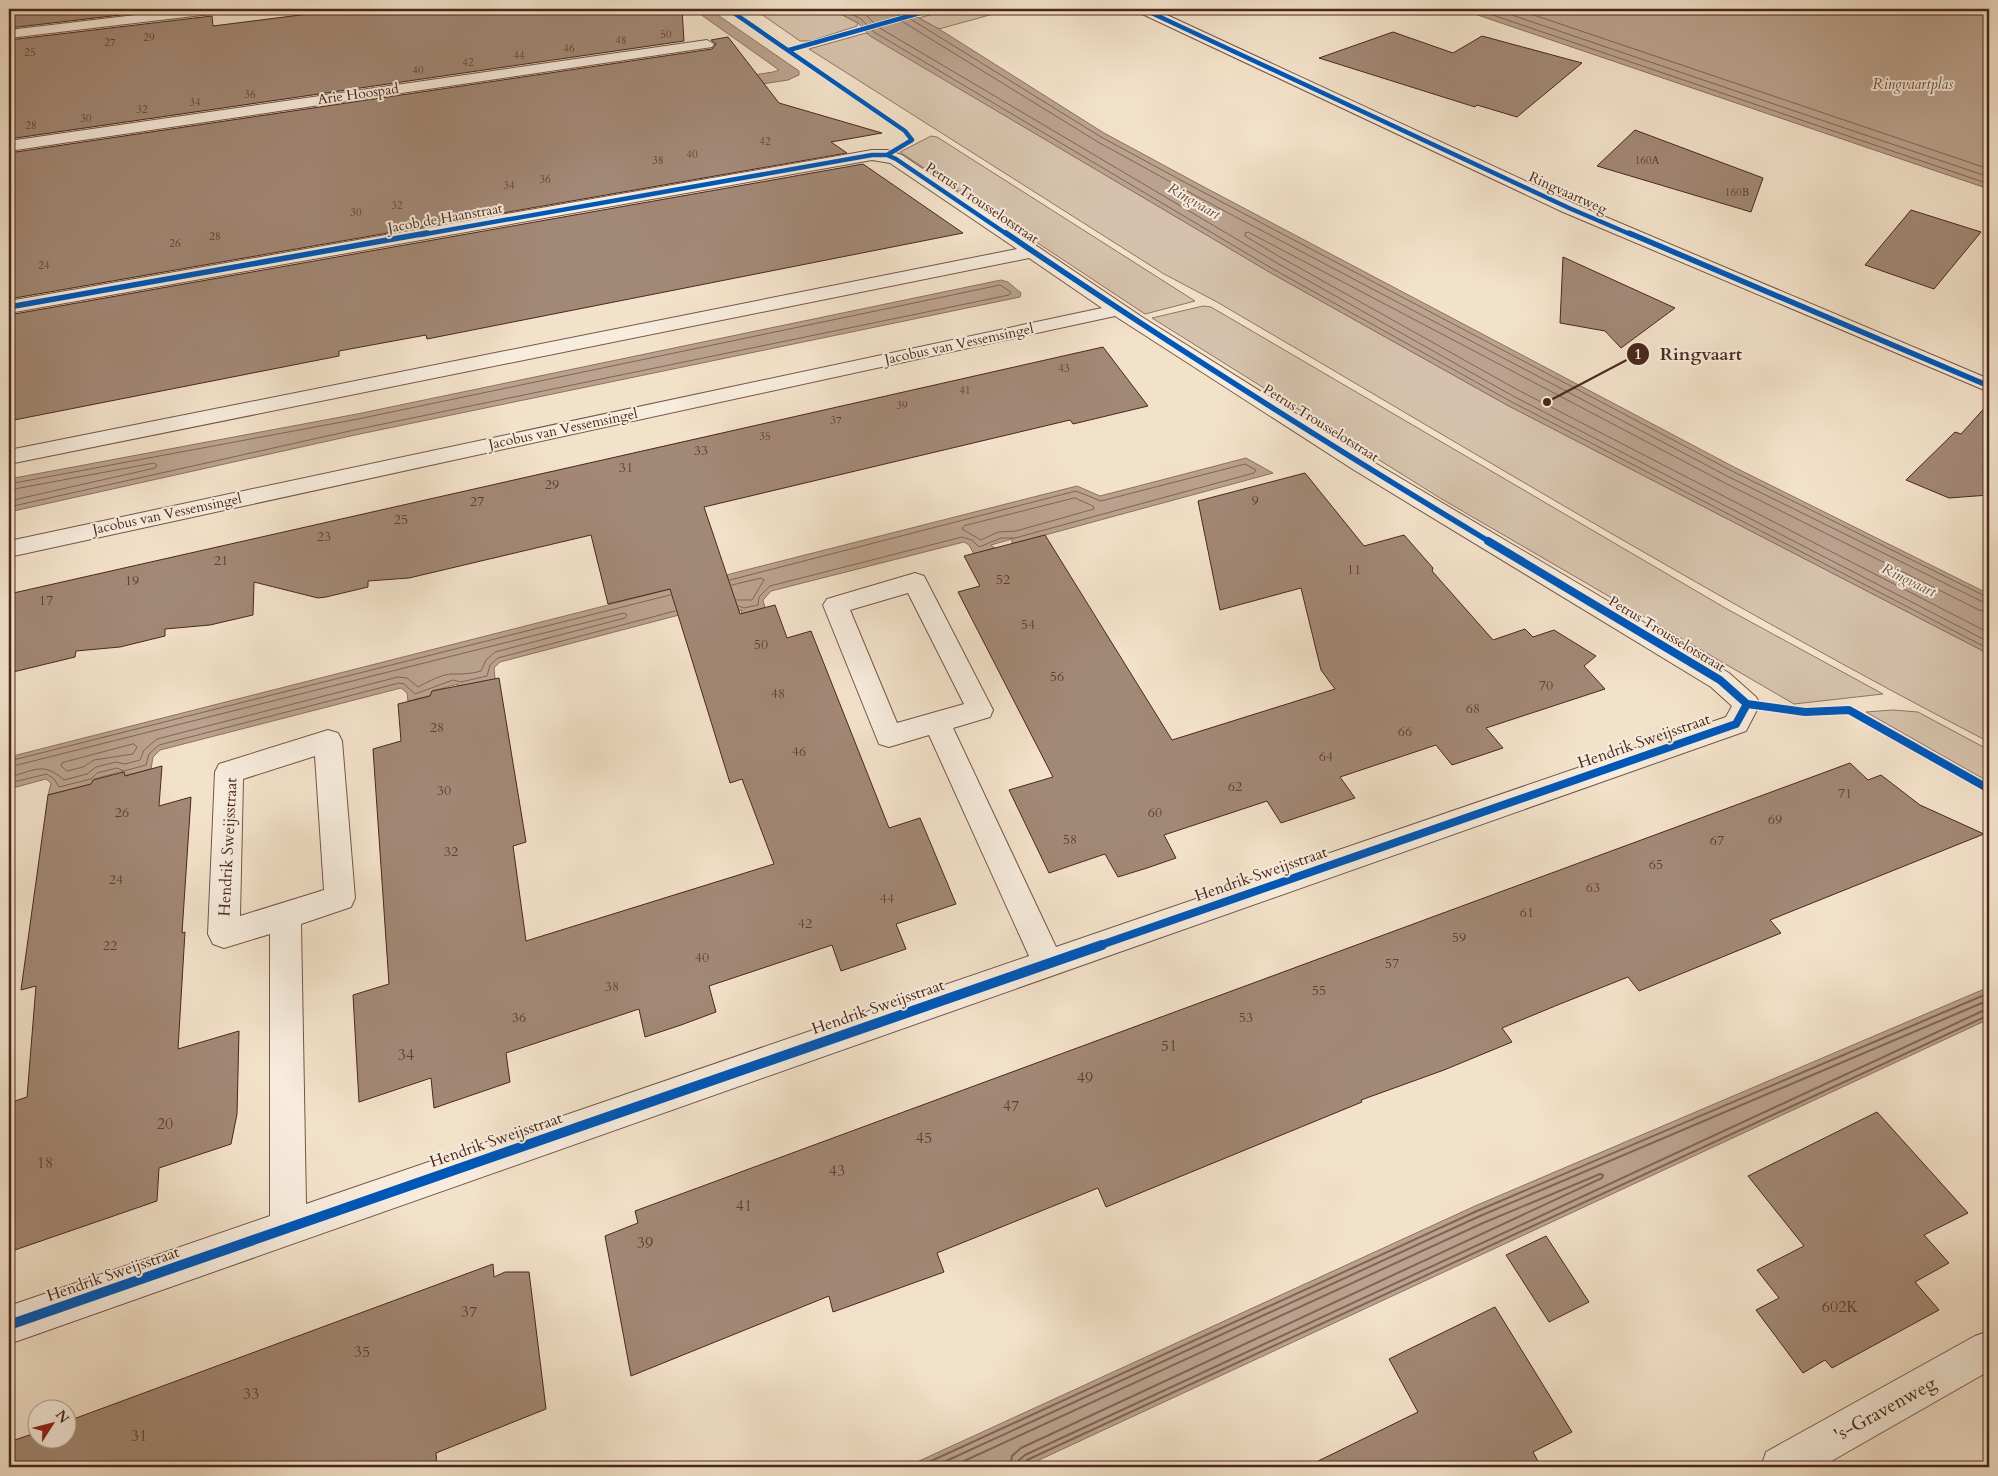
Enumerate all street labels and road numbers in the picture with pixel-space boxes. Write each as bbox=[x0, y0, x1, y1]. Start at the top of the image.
street label: Arie Hoospad bbox=[316, 79, 400, 109]
street label: Petrus Trousselotstraat bbox=[922, 158, 1043, 248]
street label: Ringvaartweg bbox=[1526, 167, 1610, 219]
street label: Jacob de Haanstraat bbox=[384, 198, 504, 238]
street label: Jacobus van Vessemsingel bbox=[881, 319, 1036, 369]
street label: Petrus Trousselotstraat bbox=[1260, 380, 1383, 467]
street label: Jacobus van Vessemsingel bbox=[485, 404, 640, 454]
street label: Jacobus van Vessemsingel bbox=[89, 489, 244, 539]
street label: Petrus Trousselotstraat bbox=[1605, 592, 1729, 677]
street label: Hendrik Sweijsstraat bbox=[1575, 708, 1713, 774]
street label: Hendrik Sweijsstraat bbox=[213, 777, 243, 917]
street label: Hendrik Sweijsstraat bbox=[1192, 841, 1330, 907]
street label: Hendrik Sweijsstraat bbox=[809, 974, 947, 1040]
street label: Hendrik Sweijsstraat bbox=[427, 1107, 565, 1173]
street label: Hendrik Sweijsstraat bbox=[44, 1241, 182, 1307]
street label: 's-Gravenweg bbox=[1829, 1370, 1941, 1448]

